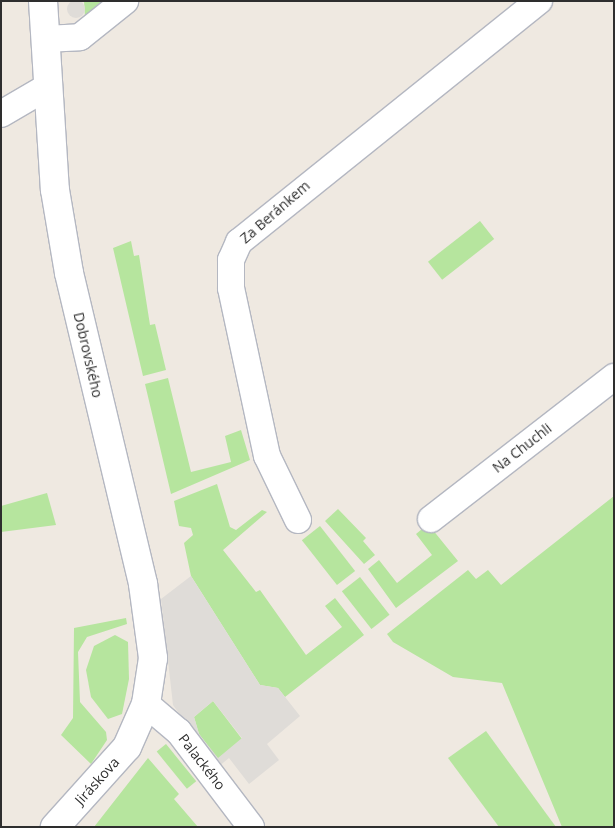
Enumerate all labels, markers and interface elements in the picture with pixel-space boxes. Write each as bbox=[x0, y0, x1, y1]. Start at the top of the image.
street label: Za Beránkem bbox=[237, 177, 313, 247]
street label: Dobrovského bbox=[70, 311, 106, 399]
street label: Na Chuchli bbox=[489, 420, 555, 476]
street label: Palackého bbox=[175, 731, 229, 793]
street label: Jiráskova bbox=[71, 754, 123, 808]

